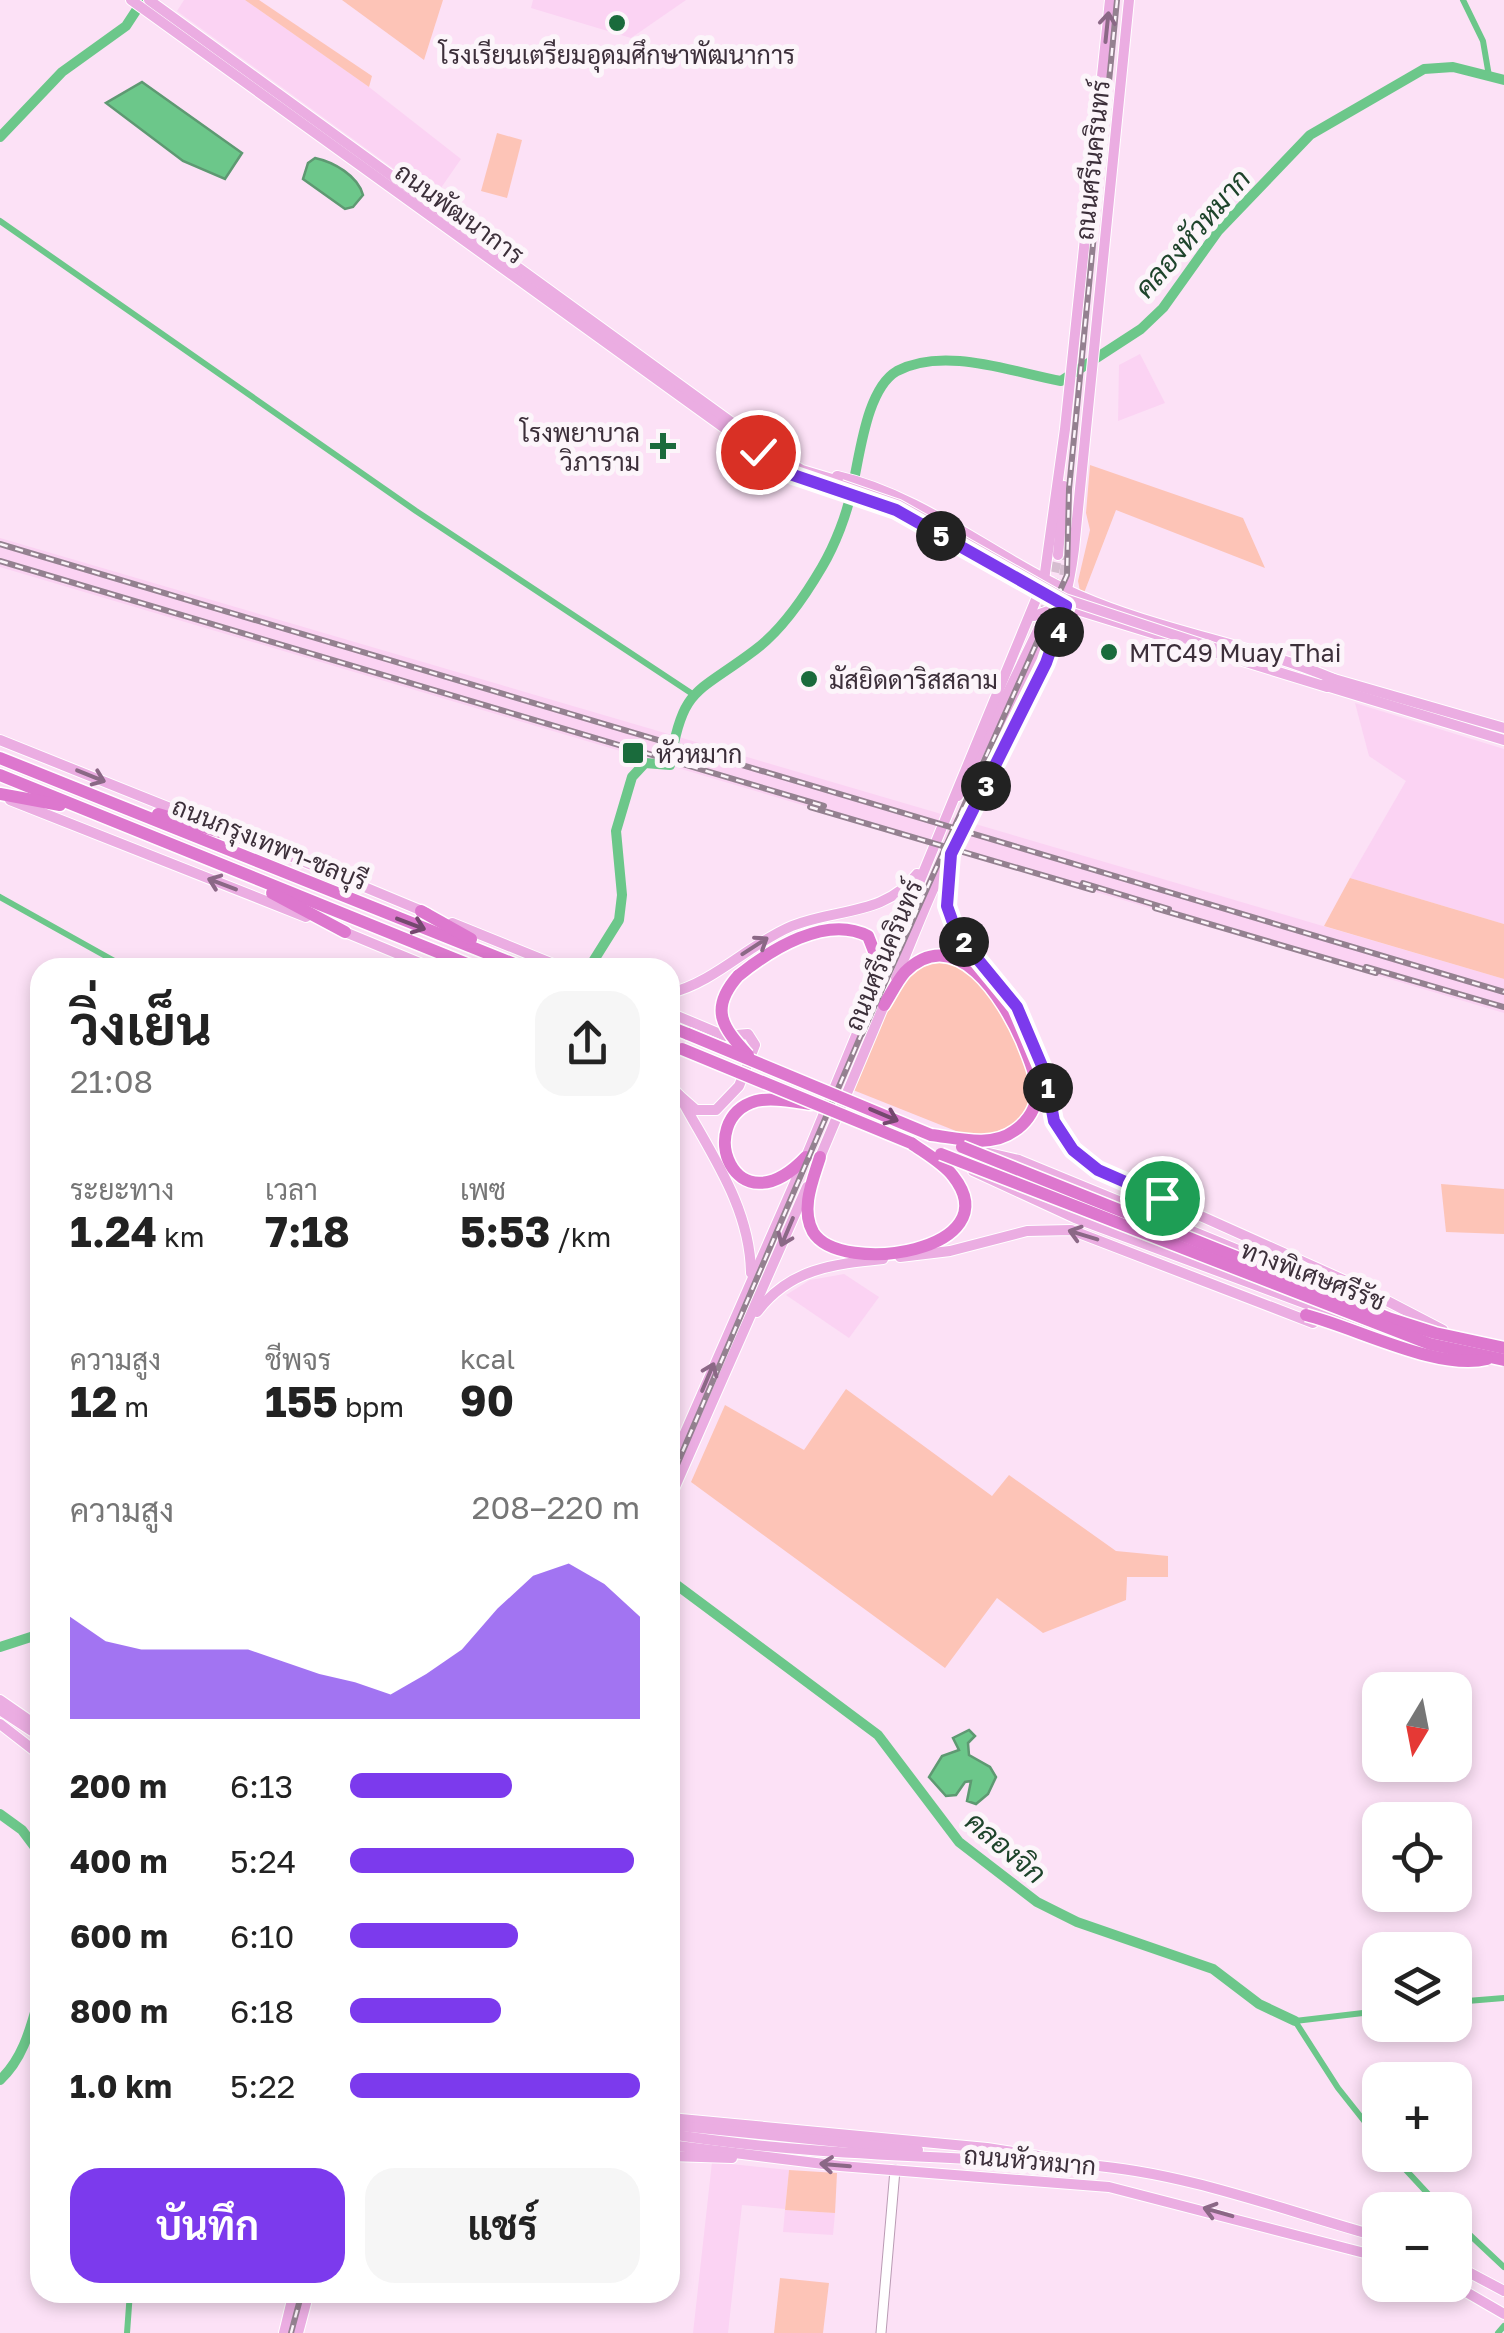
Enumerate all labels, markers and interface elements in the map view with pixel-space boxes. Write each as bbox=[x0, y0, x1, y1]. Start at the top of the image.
marker: โรงเรียนเตรียมอุดมศึกษาพัฒนาการ bbox=[606, 12, 628, 34]
one-way arrow bbox=[1098, 12, 1117, 44]
place label: โรงเรียนเตรียมอุดมศึกษาพัฒนาการ bbox=[437, 39, 795, 73]
street label: ถนนศรีนครินทร์ bbox=[1067, 78, 1116, 242]
street label: ถนนพัฒนาการ bbox=[389, 156, 531, 270]
water label: คลองหัวหมาก bbox=[1127, 161, 1257, 304]
pin bbox=[716, 410, 801, 495]
place label: โรงพยาบาล วิภาราม bbox=[518, 417, 640, 477]
icon: check bbox=[731, 425, 786, 480]
marker: โรงพยาบาล วิภาราม bbox=[650, 433, 676, 459]
pin: 5 bbox=[916, 511, 966, 561]
text: 5 bbox=[932, 519, 950, 552]
pin: 4 bbox=[1034, 607, 1084, 657]
text: 4 bbox=[1050, 615, 1068, 648]
place label: MTC49 Muay Thai bbox=[1129, 637, 1341, 668]
marker: MTC49 Muay Thai bbox=[1098, 641, 1120, 663]
place label: มัสยิดดาริสสลาม bbox=[829, 664, 998, 695]
marker: มัสยิดดาริสสลาม bbox=[798, 668, 820, 690]
place label: หัวหมาก bbox=[656, 738, 742, 769]
marker: หัวหมาก bbox=[620, 740, 646, 766]
pin: 3 bbox=[961, 761, 1011, 811]
one-way arrow bbox=[75, 769, 105, 787]
text: 3 bbox=[977, 769, 995, 802]
street label: ถนนกรุงเทพฯ-ชลบุรี bbox=[167, 790, 372, 899]
one-way arrow bbox=[207, 873, 238, 891]
street label: ถนนศรีนครินทร์ bbox=[836, 874, 929, 1035]
one-way arrow bbox=[395, 916, 426, 934]
pin: 2 bbox=[939, 917, 989, 967]
text: 2 bbox=[955, 925, 973, 958]
one-way arrow bbox=[740, 936, 769, 957]
text: วิ่งเย็น bbox=[70, 991, 212, 1057]
button: share bbox=[535, 991, 640, 1096]
text: 21:08 bbox=[70, 1062, 153, 1100]
pin: 1 bbox=[1023, 1063, 1073, 1113]
text: 1 bbox=[1041, 1071, 1055, 1104]
one-way arrow bbox=[868, 1107, 899, 1125]
pin bbox=[1120, 1156, 1205, 1241]
icon: arrive bbox=[1135, 1171, 1190, 1226]
text: ระยะทาง bbox=[70, 1173, 174, 1206]
text: เวลา bbox=[265, 1173, 318, 1206]
text: เพซ bbox=[460, 1173, 506, 1206]
text: 1.24 bbox=[70, 1206, 157, 1256]
text: 7:18 bbox=[265, 1206, 350, 1256]
text: 5:53 bbox=[460, 1206, 550, 1256]
one-way arrow bbox=[777, 1216, 795, 1247]
text: km bbox=[157, 1220, 205, 1253]
text: /km bbox=[550, 1220, 611, 1253]
one-way arrow bbox=[1067, 1225, 1099, 1243]
street label: ทางพิเศษศรีรัช bbox=[1236, 1233, 1390, 1317]
text: kcal bbox=[460, 1342, 515, 1375]
text: ความสูง bbox=[70, 1343, 161, 1376]
text: ชีพจร bbox=[265, 1343, 331, 1376]
one-way arrow bbox=[700, 1362, 718, 1393]
text: 90 bbox=[460, 1375, 514, 1425]
text: 12 bbox=[70, 1376, 117, 1426]
text: 155 bbox=[265, 1376, 338, 1426]
text: m bbox=[117, 1390, 149, 1423]
text: bpm bbox=[338, 1390, 404, 1423]
text: 208–220 m bbox=[472, 1488, 640, 1526]
text: ความสูง bbox=[70, 1491, 174, 1529]
north arrow bbox=[1362, 1672, 1472, 1782]
map controls bbox=[1362, 1672, 1472, 2302]
text: 200 m bbox=[70, 1767, 167, 1805]
text: 6:13 bbox=[230, 1767, 293, 1805]
button: locate bbox=[1362, 1802, 1472, 1912]
water label: คลองจิก bbox=[959, 1804, 1053, 1890]
text: 400 m bbox=[70, 1842, 168, 1880]
text: 5:24 bbox=[230, 1842, 296, 1880]
text: 600 m bbox=[70, 1917, 168, 1955]
text: 6:10 bbox=[230, 1917, 294, 1955]
button: layers bbox=[1362, 1932, 1472, 2042]
text: 800 m bbox=[70, 1992, 168, 2030]
text: 6:18 bbox=[230, 1992, 294, 2030]
button: + bbox=[1362, 2062, 1472, 2172]
text: 1.0 km bbox=[70, 2067, 172, 2105]
text: 5:22 bbox=[230, 2067, 295, 2105]
street label: ถนนหัวหมาก bbox=[962, 2139, 1098, 2181]
one-way arrow bbox=[820, 2156, 852, 2175]
button: บันทึก bbox=[70, 2168, 345, 2283]
button: แชร์ bbox=[365, 2168, 640, 2283]
button: − bbox=[1362, 2192, 1472, 2302]
one-way arrow bbox=[1203, 2202, 1235, 2221]

